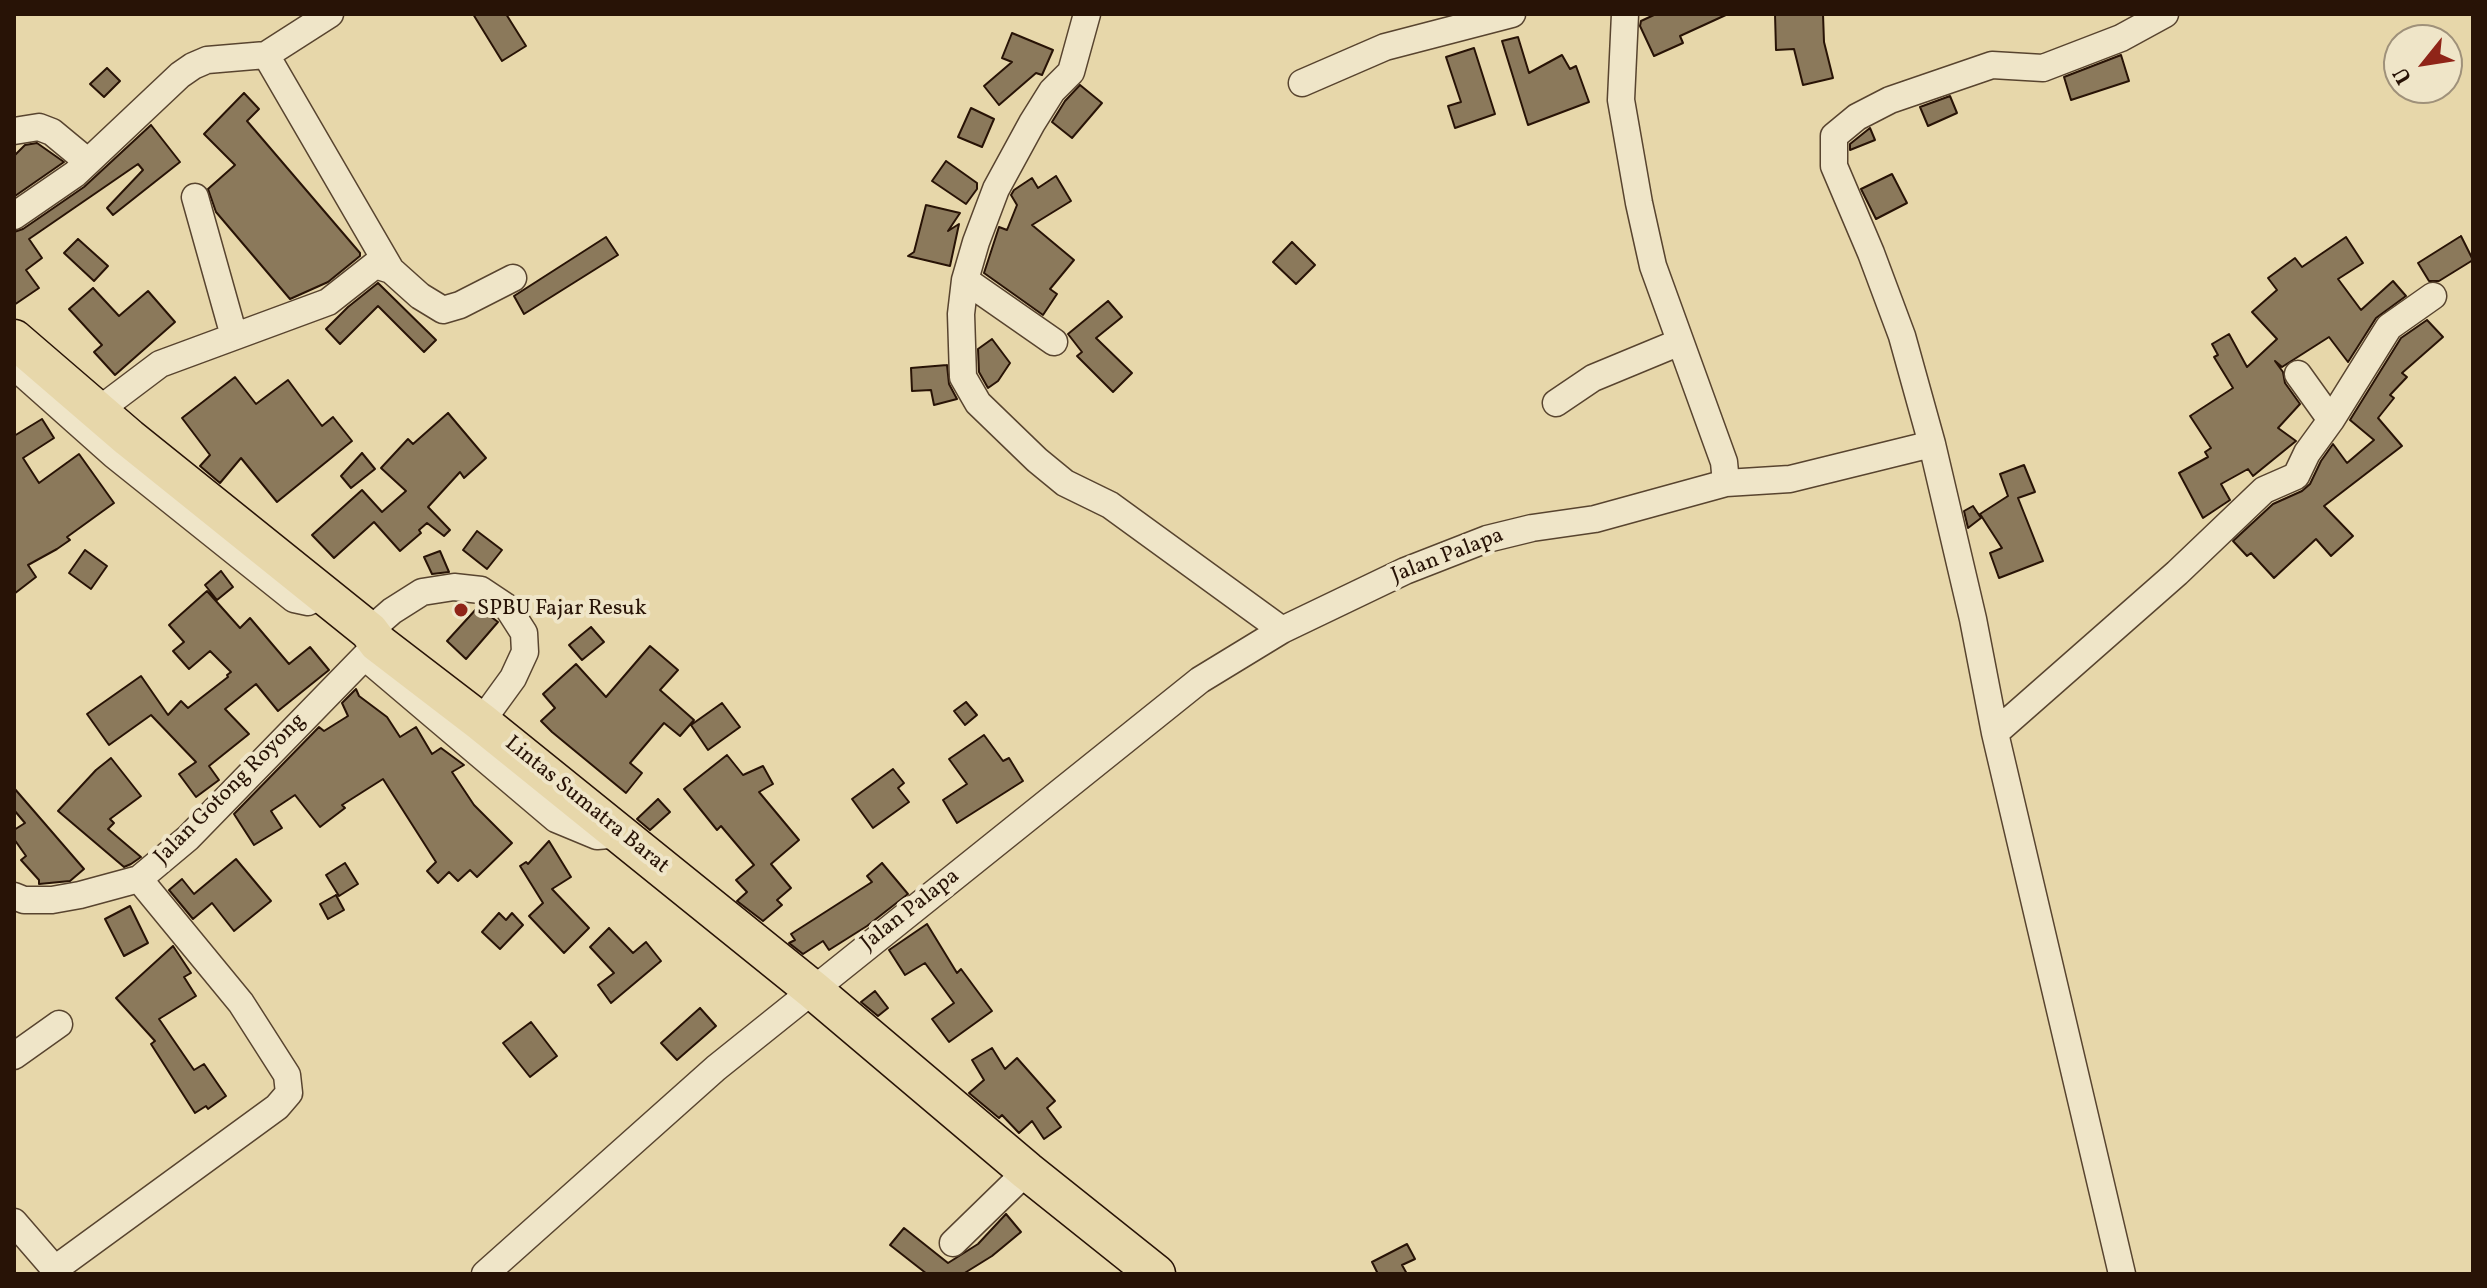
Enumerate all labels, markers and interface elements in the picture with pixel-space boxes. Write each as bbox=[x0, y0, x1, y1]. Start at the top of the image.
north arrow bbox=[2383, 24, 2463, 104]
text: U bbox=[2386, 61, 2421, 90]
street label: Jalan Palapa bbox=[1388, 524, 1508, 590]
place label: SPBU Fajar Resuk bbox=[477, 597, 647, 623]
marker: SPBU Fajar Resuk bbox=[452, 601, 470, 619]
street label: Jalan Gotong Royong bbox=[150, 709, 312, 871]
street label: Lintas Sumatra Barat bbox=[499, 732, 673, 880]
street label: Jalan Palapa bbox=[856, 864, 966, 958]

